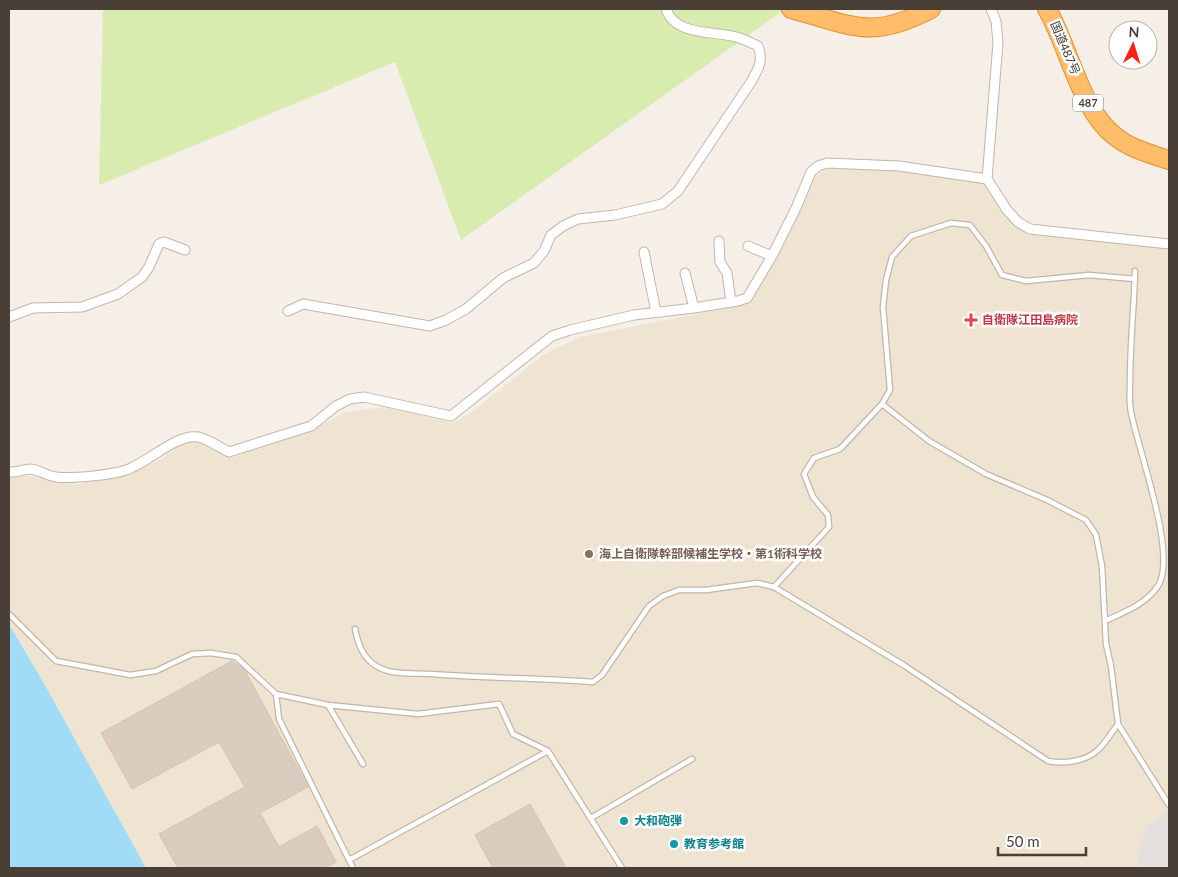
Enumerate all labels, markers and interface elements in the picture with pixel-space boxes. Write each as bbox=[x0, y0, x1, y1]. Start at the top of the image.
street label: 国道487号 bbox=[1047, 19, 1083, 77]
north arrow bbox=[1108, 20, 1158, 70]
text: N bbox=[1128, 23, 1140, 40]
road number: 487 bbox=[1073, 95, 1103, 112]
place label: 自衛隊江田島病院 bbox=[982, 312, 1078, 327]
marker: 自衛隊江田島病院 bbox=[964, 313, 978, 327]
place label: 海上自衛隊幹部候補生学校・第1術科学校 bbox=[599, 546, 822, 561]
marker: 海上自衛隊幹部候補生学校・第1術科学校 bbox=[583, 548, 595, 560]
place label: 大和砲弾 bbox=[634, 813, 682, 828]
marker: 大和砲弾 bbox=[618, 815, 630, 827]
scale bar bbox=[998, 824, 1086, 856]
text: 50 m bbox=[1006, 832, 1040, 850]
place label: 教育参考館 bbox=[684, 836, 744, 851]
marker: 教育参考館 bbox=[668, 838, 680, 850]

